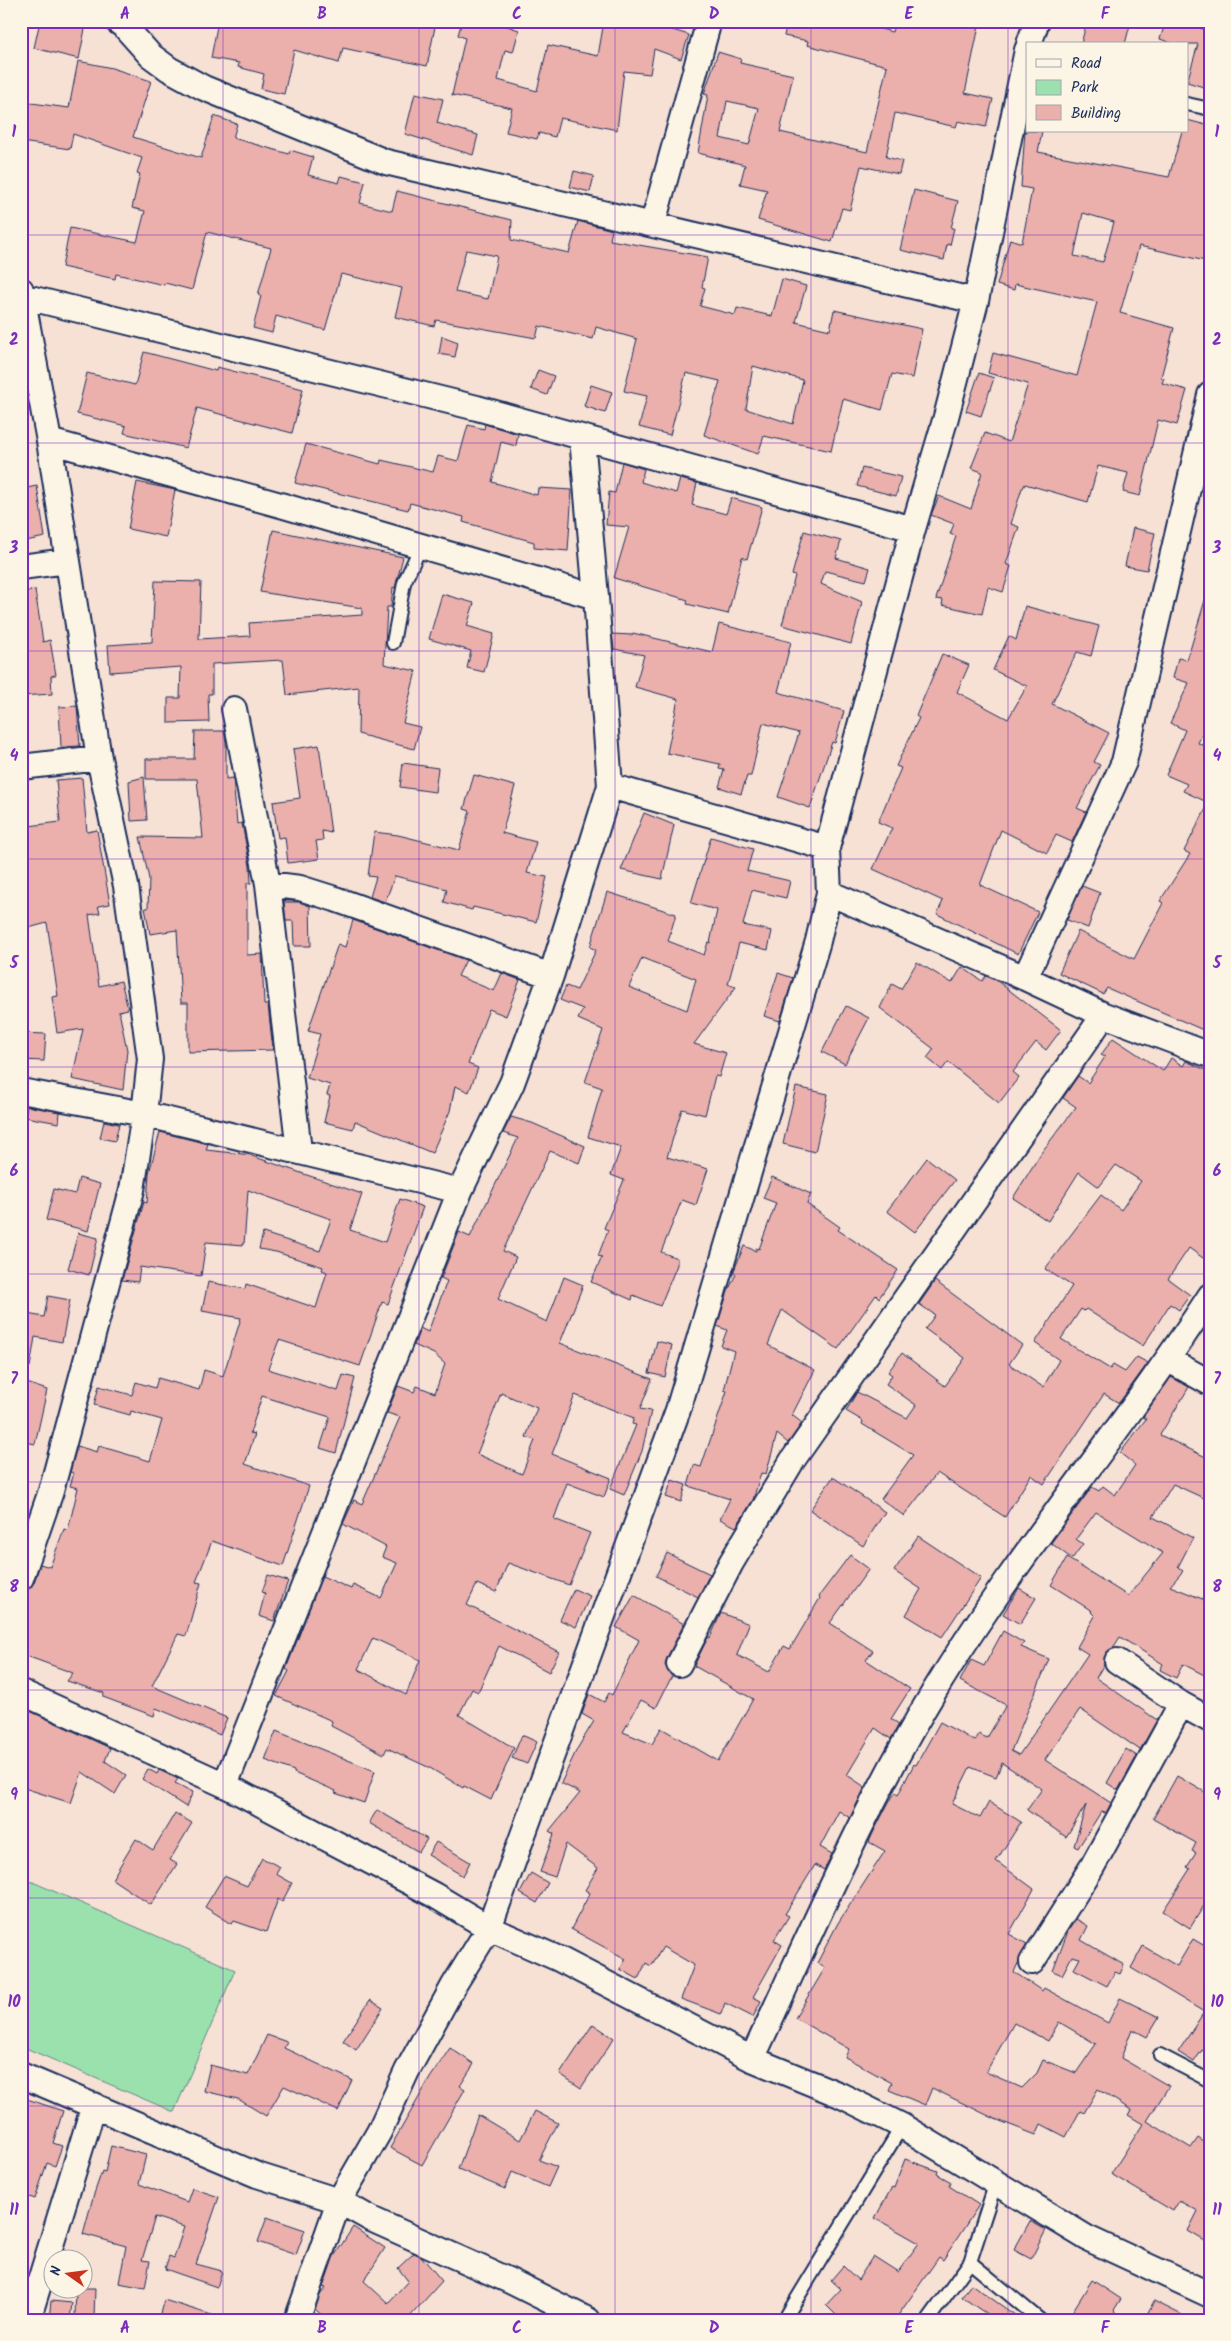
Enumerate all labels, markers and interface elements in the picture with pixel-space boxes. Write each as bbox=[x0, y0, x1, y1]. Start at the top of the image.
text: A bbox=[120, 2, 130, 27]
text: B bbox=[317, 2, 327, 27]
text: C bbox=[512, 2, 522, 27]
text: D bbox=[709, 2, 720, 27]
text: E bbox=[905, 2, 915, 27]
text: F bbox=[1101, 2, 1111, 27]
legend bbox=[1026, 42, 1188, 132]
text: Road bbox=[1071, 52, 1102, 76]
text: Park bbox=[1071, 76, 1099, 100]
text: Building bbox=[1071, 102, 1121, 126]
text: 1 bbox=[12, 120, 17, 145]
text: 1 bbox=[1215, 120, 1220, 145]
text: 2 bbox=[9, 328, 19, 353]
text: 2 bbox=[1212, 328, 1222, 353]
text: 3 bbox=[9, 536, 19, 561]
text: 3 bbox=[1212, 536, 1222, 561]
text: 4 bbox=[10, 744, 19, 769]
text: 4 bbox=[1213, 744, 1222, 769]
text: 5 bbox=[9, 951, 20, 976]
text: 5 bbox=[1212, 951, 1223, 976]
text: 6 bbox=[10, 1159, 19, 1184]
text: 6 bbox=[1213, 1159, 1222, 1184]
text: 7 bbox=[10, 1367, 18, 1392]
text: 7 bbox=[1213, 1367, 1221, 1392]
text: 8 bbox=[9, 1575, 19, 1600]
text: 8 bbox=[1212, 1575, 1222, 1600]
text: 9 bbox=[10, 1783, 18, 1808]
text: 9 bbox=[1213, 1783, 1221, 1808]
text: 10 bbox=[7, 1990, 21, 2015]
text: 10 bbox=[1210, 1990, 1224, 2015]
text: 11 bbox=[9, 2198, 19, 2223]
text: 11 bbox=[1212, 2198, 1222, 2223]
north arrow bbox=[42, 2248, 92, 2298]
text: N bbox=[45, 2264, 68, 2278]
text: A bbox=[120, 2316, 130, 2341]
text: B bbox=[317, 2316, 327, 2341]
text: C bbox=[512, 2316, 522, 2341]
text: D bbox=[709, 2316, 720, 2341]
text: E bbox=[905, 2316, 915, 2341]
text: F bbox=[1101, 2316, 1111, 2341]

